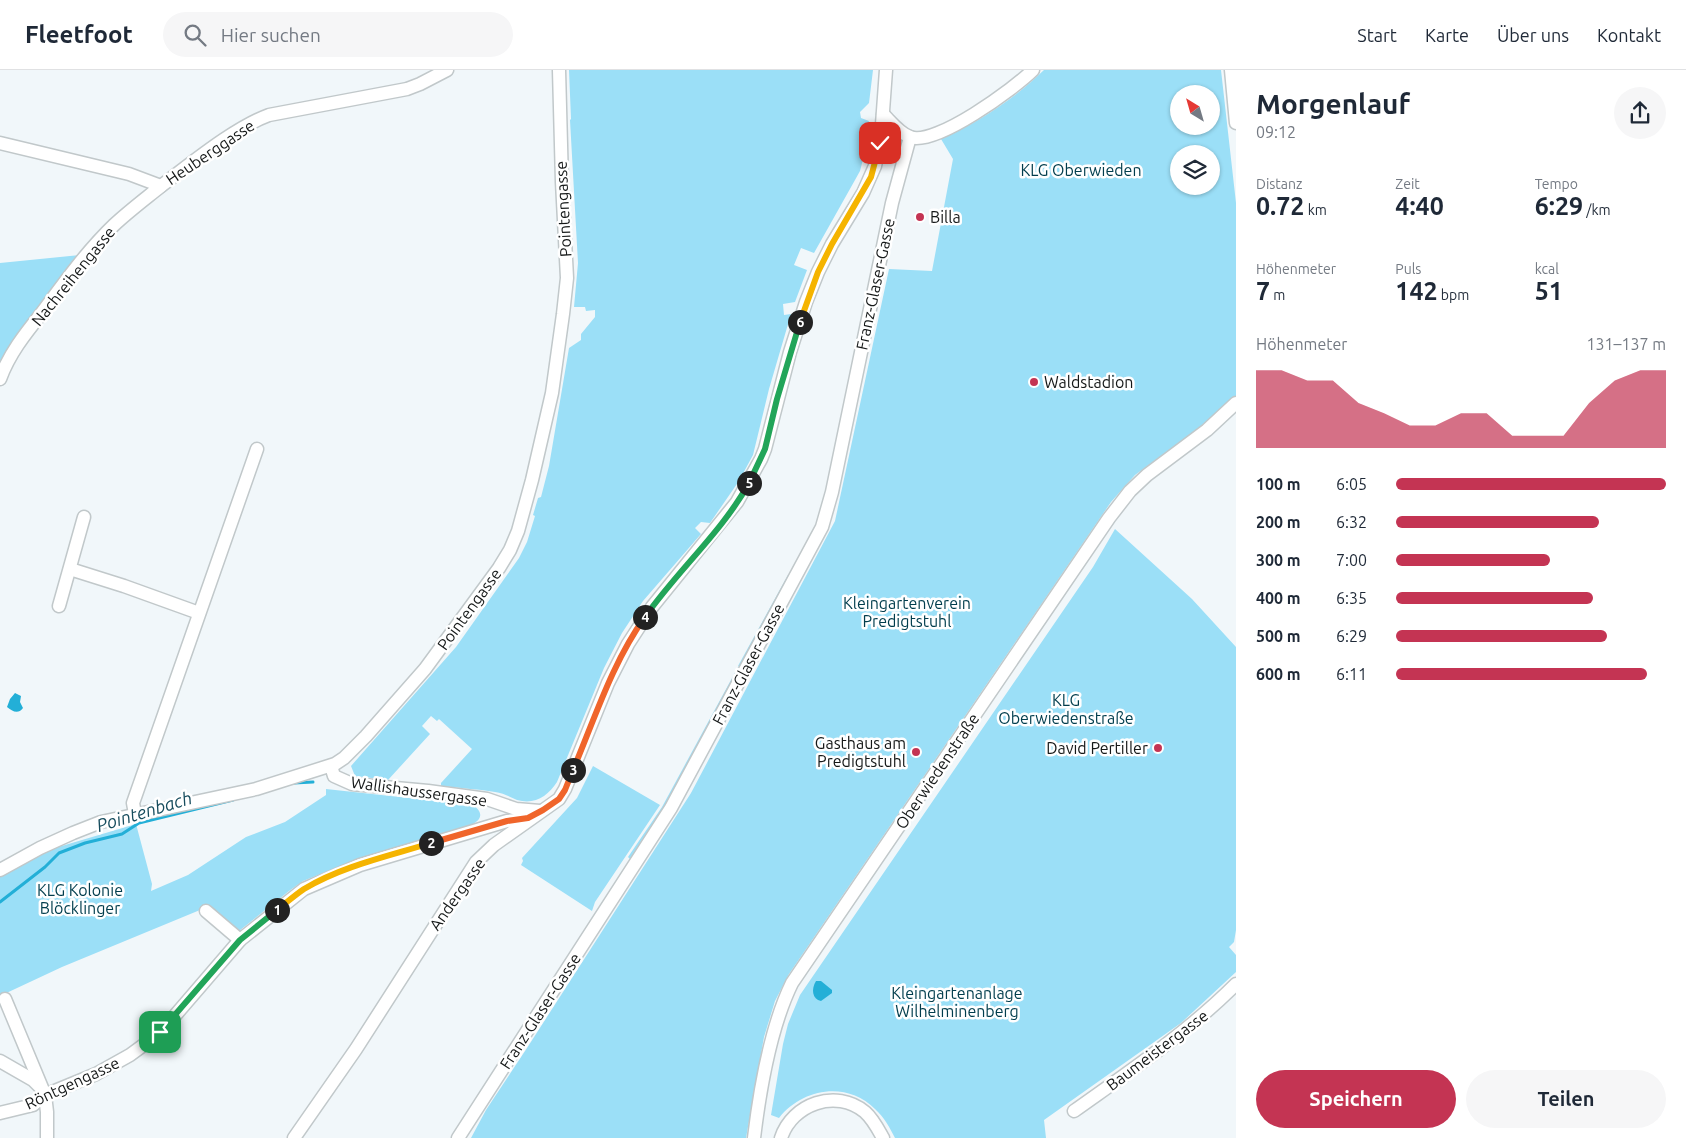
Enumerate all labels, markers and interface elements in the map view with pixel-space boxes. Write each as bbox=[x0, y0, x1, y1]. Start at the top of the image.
search box bbox=[163, 12, 513, 57]
text: Fleetfoot bbox=[25, 21, 133, 48]
icon: search bbox=[181, 21, 209, 49]
text: Hier suchen bbox=[221, 24, 321, 46]
text: Start bbox=[1357, 25, 1397, 45]
text: Karte bbox=[1425, 25, 1469, 45]
text: Über uns bbox=[1497, 25, 1569, 45]
text: Kontakt bbox=[1597, 25, 1661, 45]
north arrow bbox=[1170, 85, 1220, 135]
map controls bbox=[1170, 85, 1220, 195]
button: share bbox=[1614, 87, 1666, 139]
text: Morgenlauf bbox=[1256, 88, 1410, 119]
street label: Heuberggasse bbox=[162, 116, 258, 188]
pin bbox=[859, 122, 901, 164]
text: 09:12 bbox=[1256, 123, 1296, 141]
icon: check bbox=[866, 129, 894, 157]
button: layers bbox=[1170, 145, 1220, 195]
street label: Pointengasse bbox=[551, 161, 575, 257]
park label: KLG Oberwieden bbox=[1020, 161, 1142, 179]
text: Distanz bbox=[1256, 176, 1302, 192]
text: Zeit bbox=[1395, 176, 1420, 192]
text: Tempo bbox=[1535, 176, 1578, 192]
text: 0.72 bbox=[1256, 192, 1304, 220]
text: 4:40 bbox=[1395, 192, 1444, 220]
text: 6:29 bbox=[1535, 192, 1583, 220]
text: km bbox=[1304, 202, 1327, 218]
text: /km bbox=[1583, 202, 1611, 218]
place label: Billa bbox=[930, 208, 961, 226]
marker: Billa bbox=[914, 211, 926, 223]
street label: Franz-Glaser-Gasse bbox=[852, 216, 898, 352]
street label: Nachreihengasse bbox=[28, 223, 118, 329]
text: Höhenmeter bbox=[1256, 261, 1336, 277]
text: Puls bbox=[1395, 261, 1421, 277]
text: kcal bbox=[1535, 261, 1559, 277]
text: 7 bbox=[1256, 277, 1270, 305]
text: 142 bbox=[1395, 277, 1438, 305]
text: 51 bbox=[1535, 277, 1563, 305]
text: m bbox=[1270, 287, 1285, 303]
text: bpm bbox=[1438, 287, 1469, 303]
pin: 6 bbox=[788, 310, 812, 334]
text: 6 bbox=[797, 314, 804, 330]
text: Höhenmeter bbox=[1256, 335, 1347, 353]
text: 131–137 m bbox=[1586, 335, 1666, 353]
place label: Waldstadion bbox=[1044, 373, 1133, 391]
marker: Waldstadion bbox=[1028, 376, 1040, 388]
pin: 5 bbox=[736, 470, 762, 496]
text: 5 bbox=[746, 475, 753, 491]
text: 100 m bbox=[1256, 475, 1301, 493]
text: 6:05 bbox=[1336, 475, 1367, 493]
text: 200 m bbox=[1256, 513, 1301, 531]
text: 6:32 bbox=[1336, 513, 1367, 531]
text: 300 m bbox=[1256, 551, 1301, 569]
text: 7:00 bbox=[1336, 551, 1367, 569]
street label: Pointengasse bbox=[433, 565, 505, 653]
text: 400 m bbox=[1256, 589, 1301, 607]
text: 6:35 bbox=[1336, 589, 1367, 607]
park label: Kleingartenverein Predigtstuhl bbox=[843, 594, 971, 630]
street label: Franz-Glaser-Gasse bbox=[709, 600, 787, 728]
pin: 4 bbox=[632, 604, 658, 630]
text: 4 bbox=[642, 609, 649, 625]
text: 500 m bbox=[1256, 627, 1301, 645]
text: 6:29 bbox=[1336, 627, 1367, 645]
text: 600 m bbox=[1256, 665, 1301, 683]
text: 6:11 bbox=[1336, 665, 1367, 683]
park label: KLG Oberwiedenstraße bbox=[998, 691, 1134, 727]
street label: Oberwiedenstraße bbox=[892, 710, 982, 832]
place label: Gasthaus am Predigtstuhl bbox=[815, 734, 906, 770]
place label: David Pertiller bbox=[1046, 739, 1148, 757]
marker: David Pertiller bbox=[1152, 742, 1164, 754]
marker: Gasthaus am Predigtstuhl bbox=[910, 746, 922, 758]
pin: 3 bbox=[560, 758, 586, 782]
text: 3 bbox=[570, 762, 577, 778]
street label: Wallishaussergasse bbox=[350, 773, 488, 809]
water label: Pointenbach bbox=[94, 787, 194, 835]
pin: 2 bbox=[418, 830, 444, 856]
text: 2 bbox=[428, 835, 435, 851]
street label: Andergasse bbox=[426, 854, 488, 934]
park label: KLG Kolonie Blöcklinger bbox=[37, 881, 123, 917]
pin: 1 bbox=[264, 898, 290, 922]
text: 1 bbox=[274, 902, 281, 918]
street label: Franz-Glaser-Gasse bbox=[496, 950, 584, 1072]
park label: Kleingartenanlage Wilhelminenberg bbox=[891, 984, 1023, 1020]
street label: Baumeistergasse bbox=[1103, 1006, 1211, 1094]
pin bbox=[139, 1011, 181, 1053]
icon: arrive bbox=[146, 1018, 174, 1046]
street label: Röntgengasse bbox=[22, 1053, 122, 1113]
button: Speichern bbox=[1256, 1070, 1456, 1128]
button: Teilen bbox=[1466, 1070, 1666, 1128]

